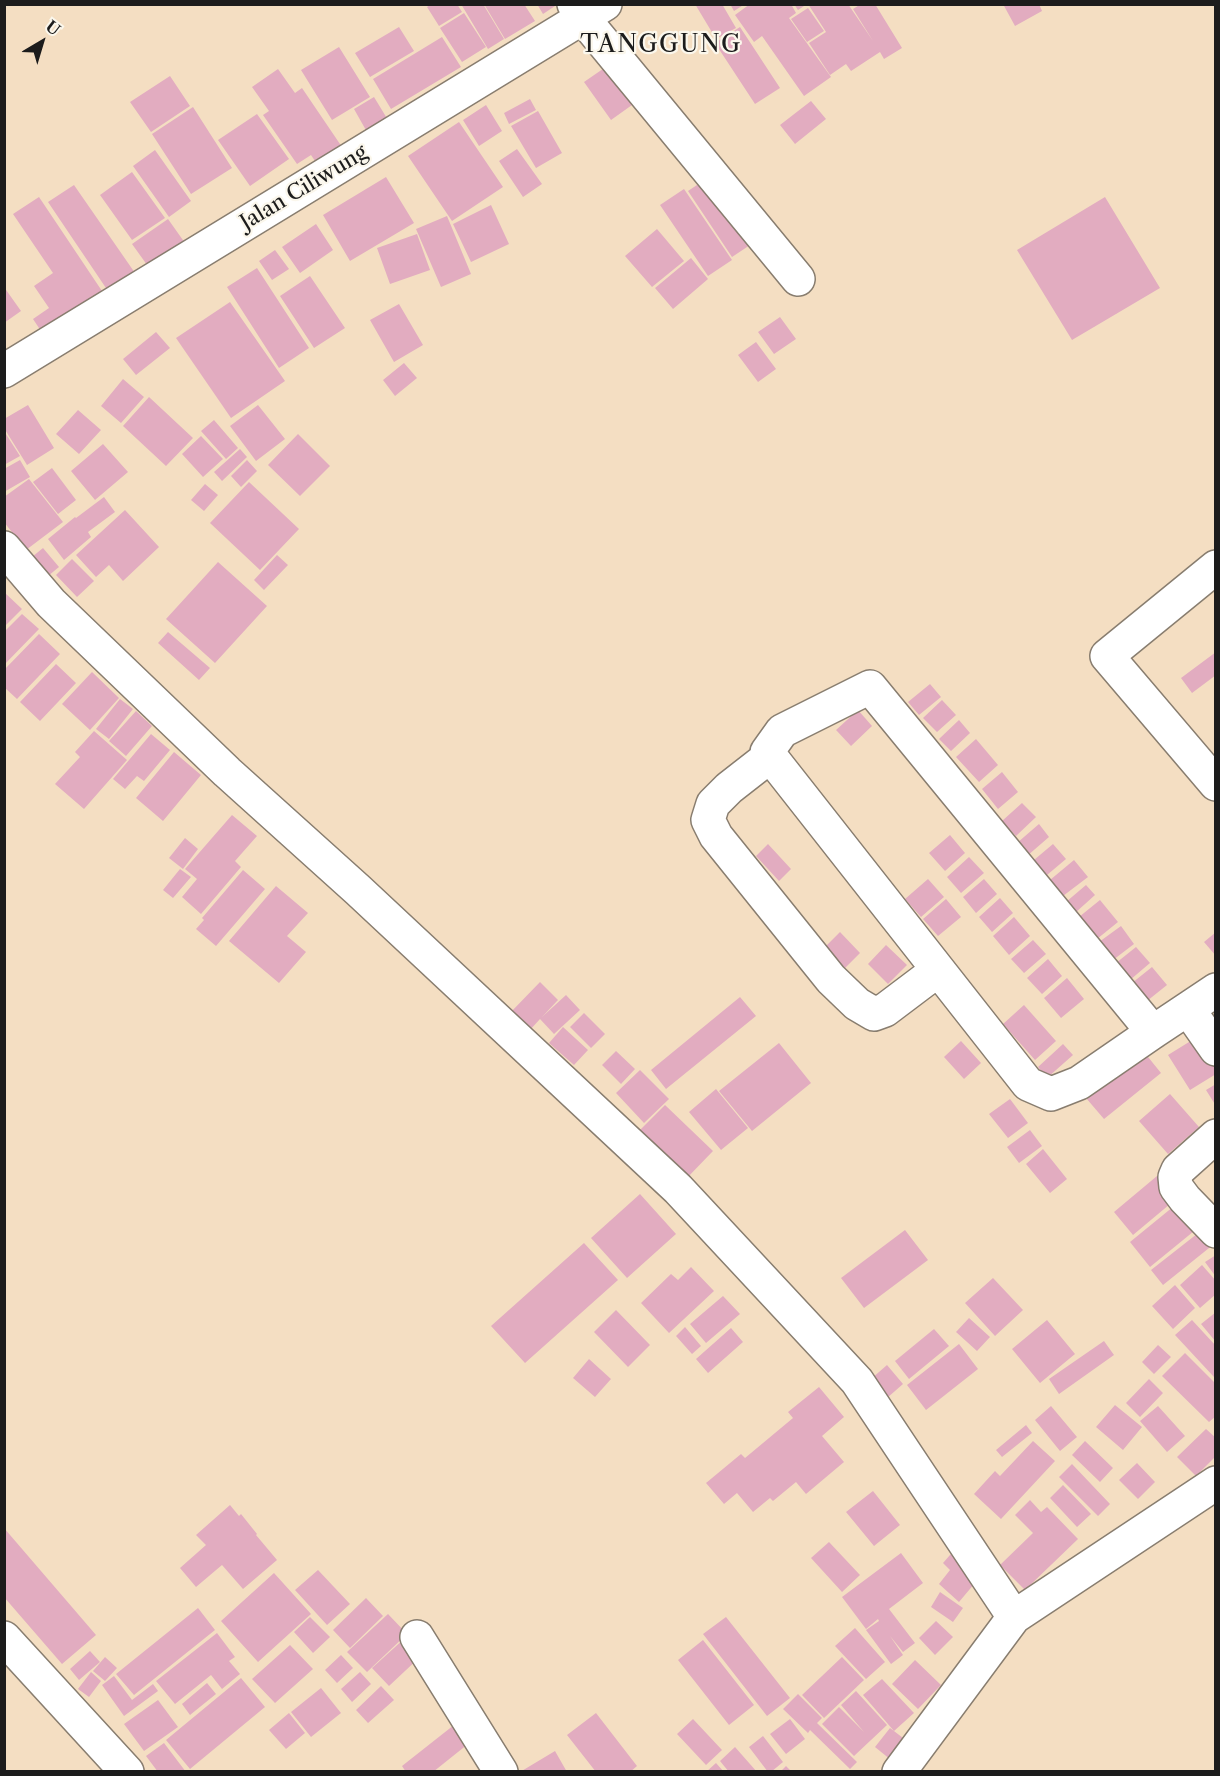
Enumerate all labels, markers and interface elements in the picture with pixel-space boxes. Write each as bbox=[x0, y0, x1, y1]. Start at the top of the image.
north arrow bbox=[12, 12, 72, 72]
text: U bbox=[42, 16, 64, 40]
district label: TANGGUNG bbox=[580, 31, 742, 59]
street label: Jalan Ciliwung bbox=[236, 140, 372, 236]

